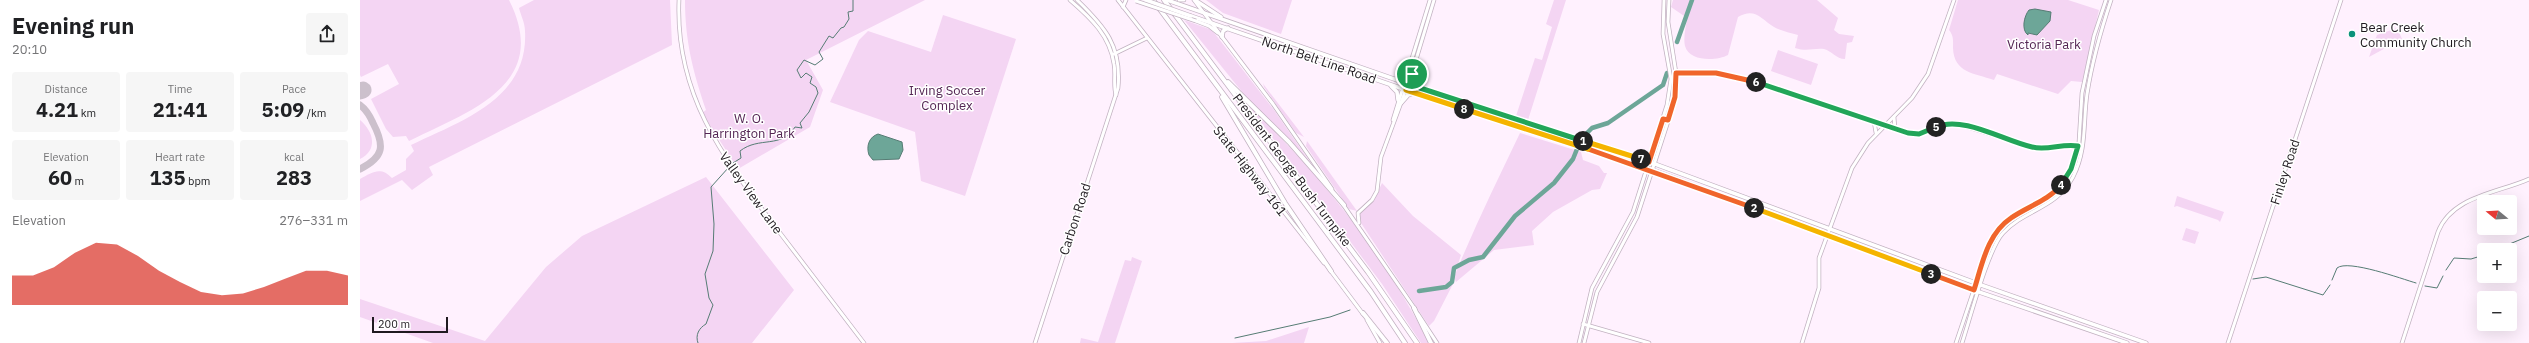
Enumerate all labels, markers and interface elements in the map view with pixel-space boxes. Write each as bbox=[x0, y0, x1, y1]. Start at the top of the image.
text: Evening run bbox=[12, 11, 134, 40]
button: share bbox=[306, 13, 348, 55]
place label: Bear Creek Community Church bbox=[2360, 19, 2472, 51]
marker: Bear Creek Community Church bbox=[2347, 29, 2357, 39]
street label: North Belt Line Road bbox=[1259, 32, 1379, 88]
park label: Victoria Park bbox=[2007, 36, 2081, 53]
text: 20:10 bbox=[12, 41, 47, 58]
pin bbox=[1395, 57, 1429, 91]
icon: arrive bbox=[1401, 63, 1423, 85]
pin: 6 bbox=[1746, 72, 1766, 92]
text: 6 bbox=[1753, 75, 1759, 89]
text: Distance bbox=[45, 82, 87, 96]
text: Time bbox=[168, 82, 192, 96]
text: Pace bbox=[282, 82, 306, 96]
park label: Irving Soccer Complex bbox=[909, 82, 986, 114]
street label: President George Bush Turnpike bbox=[1229, 90, 1355, 250]
text: 4.21 bbox=[36, 96, 78, 123]
text: 21:41 bbox=[153, 96, 207, 123]
text: 5:09 bbox=[262, 96, 304, 123]
pin: 8 bbox=[1454, 99, 1474, 119]
text: 8 bbox=[1461, 102, 1467, 116]
text: km bbox=[78, 106, 96, 120]
text: /km bbox=[304, 106, 326, 120]
park label: W. O. Harrington Park bbox=[703, 110, 795, 142]
pin: 5 bbox=[1926, 117, 1946, 137]
text: 5 bbox=[1933, 120, 1939, 134]
street label: State Highway 161 bbox=[1209, 122, 1291, 220]
pin: 1 bbox=[1573, 131, 1593, 151]
text: 1 bbox=[1580, 134, 1586, 148]
street label: Finley Road bbox=[2266, 137, 2304, 207]
street label: Valley View Lane bbox=[716, 149, 786, 237]
pin: 7 bbox=[1631, 149, 1651, 169]
text: Elevation bbox=[43, 150, 89, 164]
text: Heart rate bbox=[155, 150, 205, 164]
text: kcal bbox=[284, 150, 304, 164]
text: 7 bbox=[1638, 152, 1644, 166]
text: 60 bbox=[48, 164, 72, 191]
text: 135 bbox=[150, 164, 186, 191]
text: 283 bbox=[276, 164, 312, 191]
text: m bbox=[72, 174, 84, 188]
text: bpm bbox=[186, 174, 210, 188]
pin: 4 bbox=[2051, 175, 2071, 195]
text: 4 bbox=[2058, 178, 2064, 192]
street label: Carbon Road bbox=[1055, 181, 1095, 257]
north arrow bbox=[2477, 195, 2517, 235]
map controls bbox=[2477, 195, 2517, 331]
pin: 2 bbox=[1744, 198, 1764, 218]
text: 2 bbox=[1751, 201, 1757, 215]
text: Elevation bbox=[12, 212, 66, 229]
text: 276–331 m bbox=[279, 212, 348, 229]
button: + bbox=[2477, 243, 2517, 283]
pin: 3 bbox=[1921, 264, 1941, 284]
text: 3 bbox=[1928, 267, 1934, 281]
button: − bbox=[2477, 291, 2517, 331]
scale bar bbox=[372, 315, 448, 334]
text: 200 m bbox=[378, 317, 410, 331]

